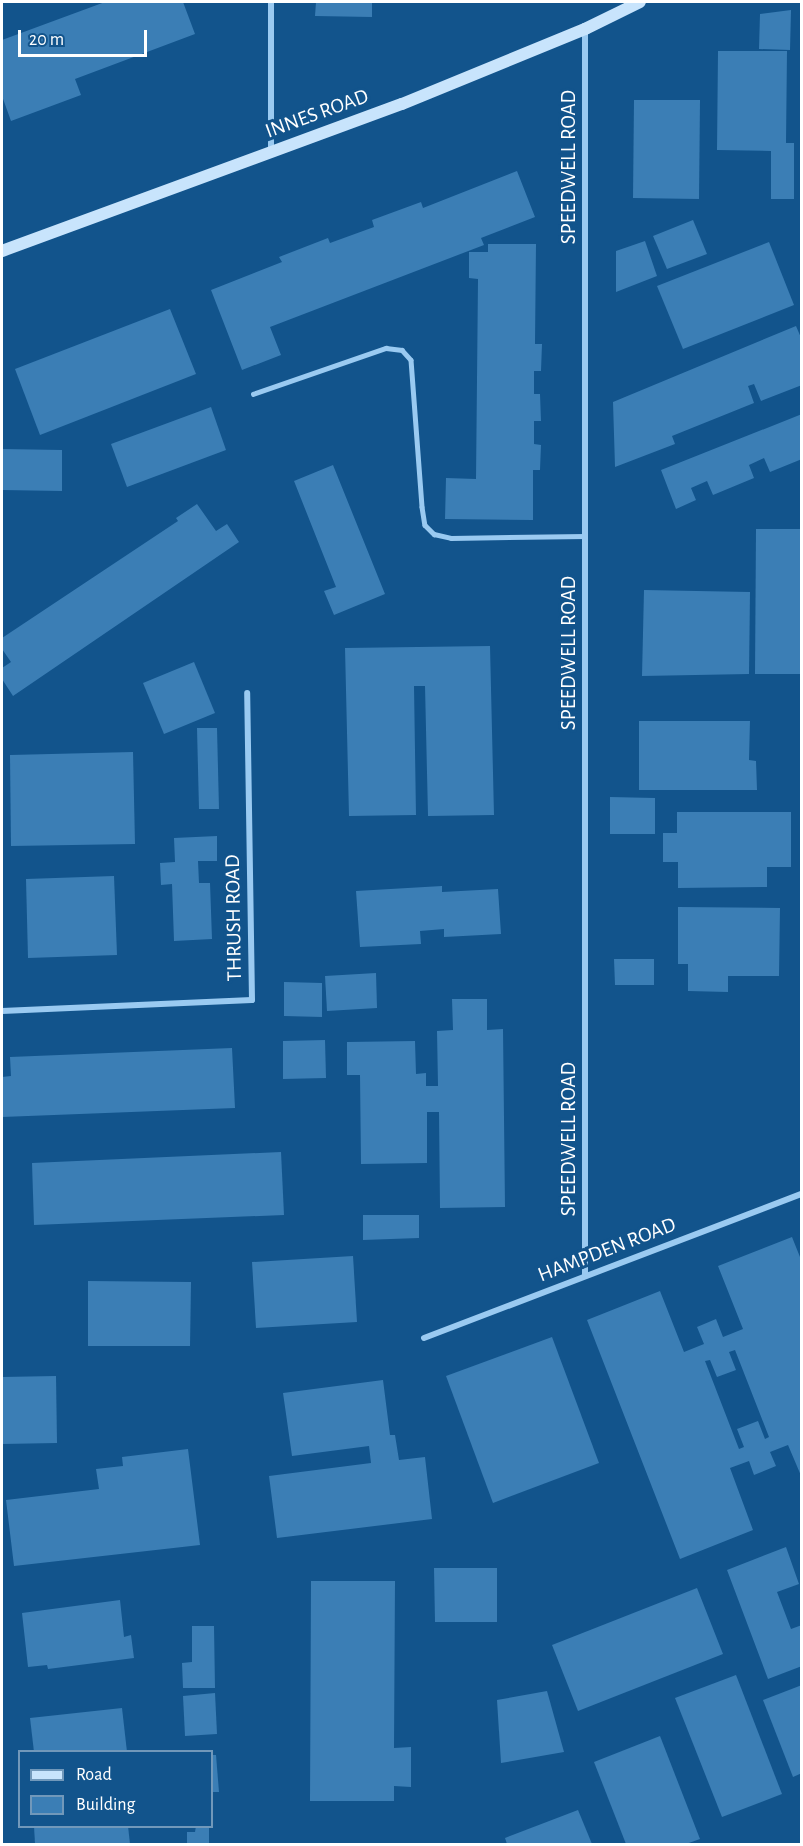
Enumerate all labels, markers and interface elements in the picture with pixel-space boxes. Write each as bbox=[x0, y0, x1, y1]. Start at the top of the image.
scale bar bbox=[21, 18, 150, 56]
text: 20 m bbox=[29, 31, 64, 49]
street label: INNES ROAD bbox=[262, 84, 372, 144]
street label: SPEEDWELL ROAD bbox=[556, 90, 582, 244]
street label: SPEEDWELL ROAD bbox=[556, 576, 582, 730]
street label: THRUSH ROAD bbox=[220, 854, 248, 982]
street label: SPEEDWELL ROAD bbox=[556, 1062, 582, 1216]
street label: HAMPDEN ROAD bbox=[534, 1212, 680, 1288]
legend bbox=[18, 1750, 213, 1828]
text: Road bbox=[76, 1766, 112, 1784]
text: Building bbox=[76, 1796, 135, 1814]

